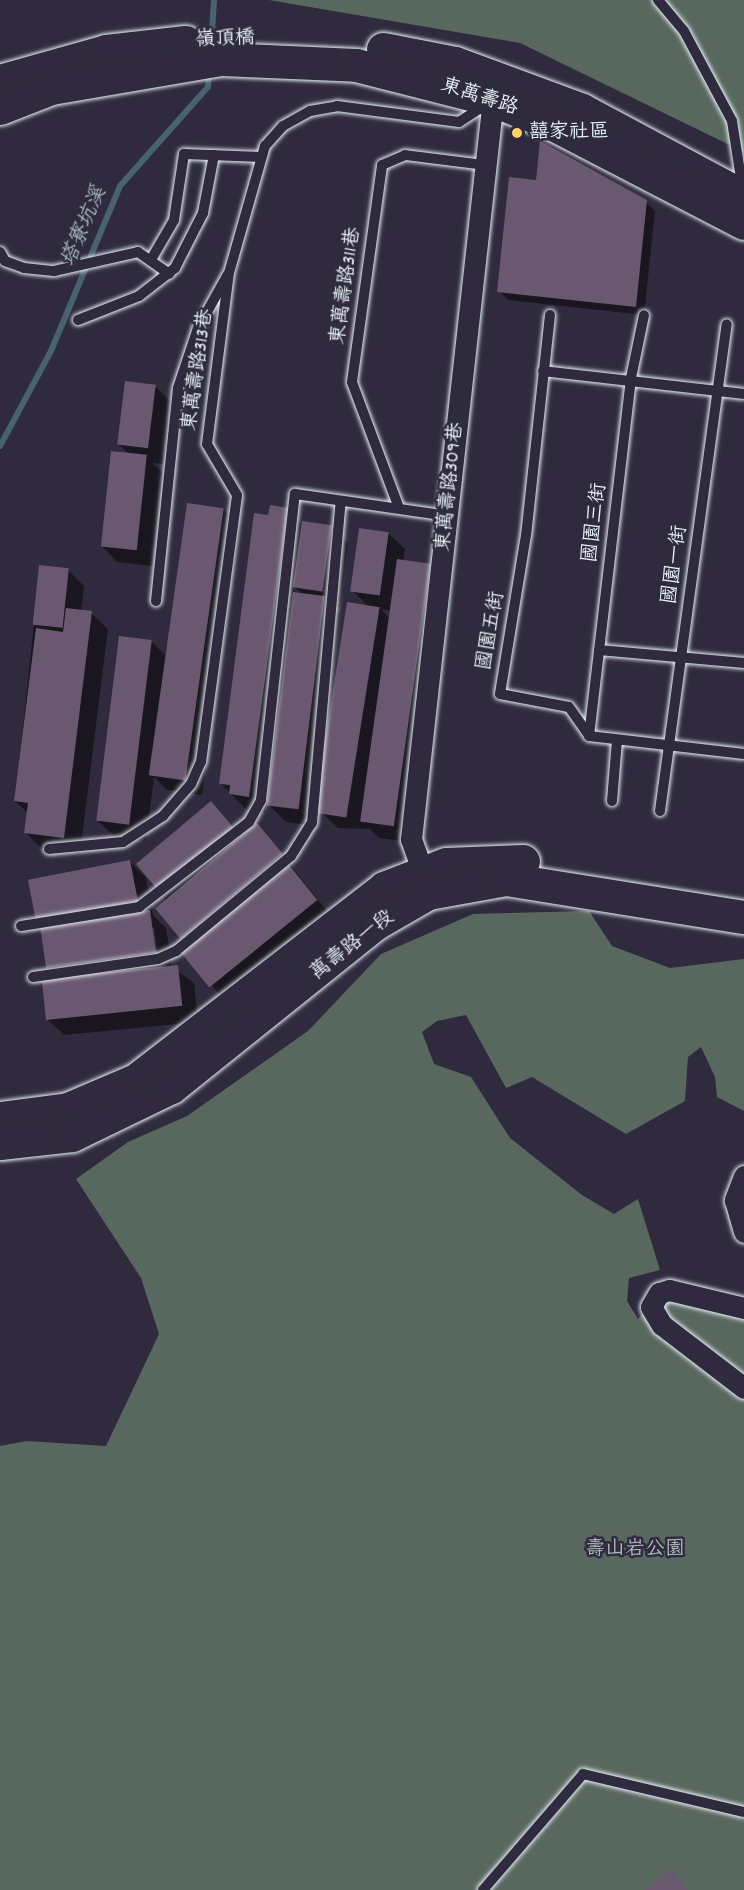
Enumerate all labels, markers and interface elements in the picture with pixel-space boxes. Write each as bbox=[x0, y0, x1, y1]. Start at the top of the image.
street label: 嶺頂橋 bbox=[195, 27, 255, 53]
street label: 東萬壽路 bbox=[437, 74, 521, 122]
place label: 囍家社區 bbox=[529, 121, 609, 145]
marker: 囍家社區 bbox=[510, 126, 524, 140]
water label: 塔寮坑溪 bbox=[57, 183, 113, 271]
street label: 東萬壽路311巷 bbox=[327, 226, 367, 346]
street label: 東萬壽路313巷 bbox=[179, 308, 219, 432]
street label: 東萬壽路309巷 bbox=[432, 422, 470, 552]
street label: 國園三街 bbox=[579, 482, 613, 564]
street label: 國園一街 bbox=[659, 524, 693, 606]
street label: 國園五街 bbox=[473, 590, 511, 672]
street label: 萬壽路一段 bbox=[306, 906, 400, 986]
park label: 壽山岩公園 bbox=[585, 1538, 685, 1562]

